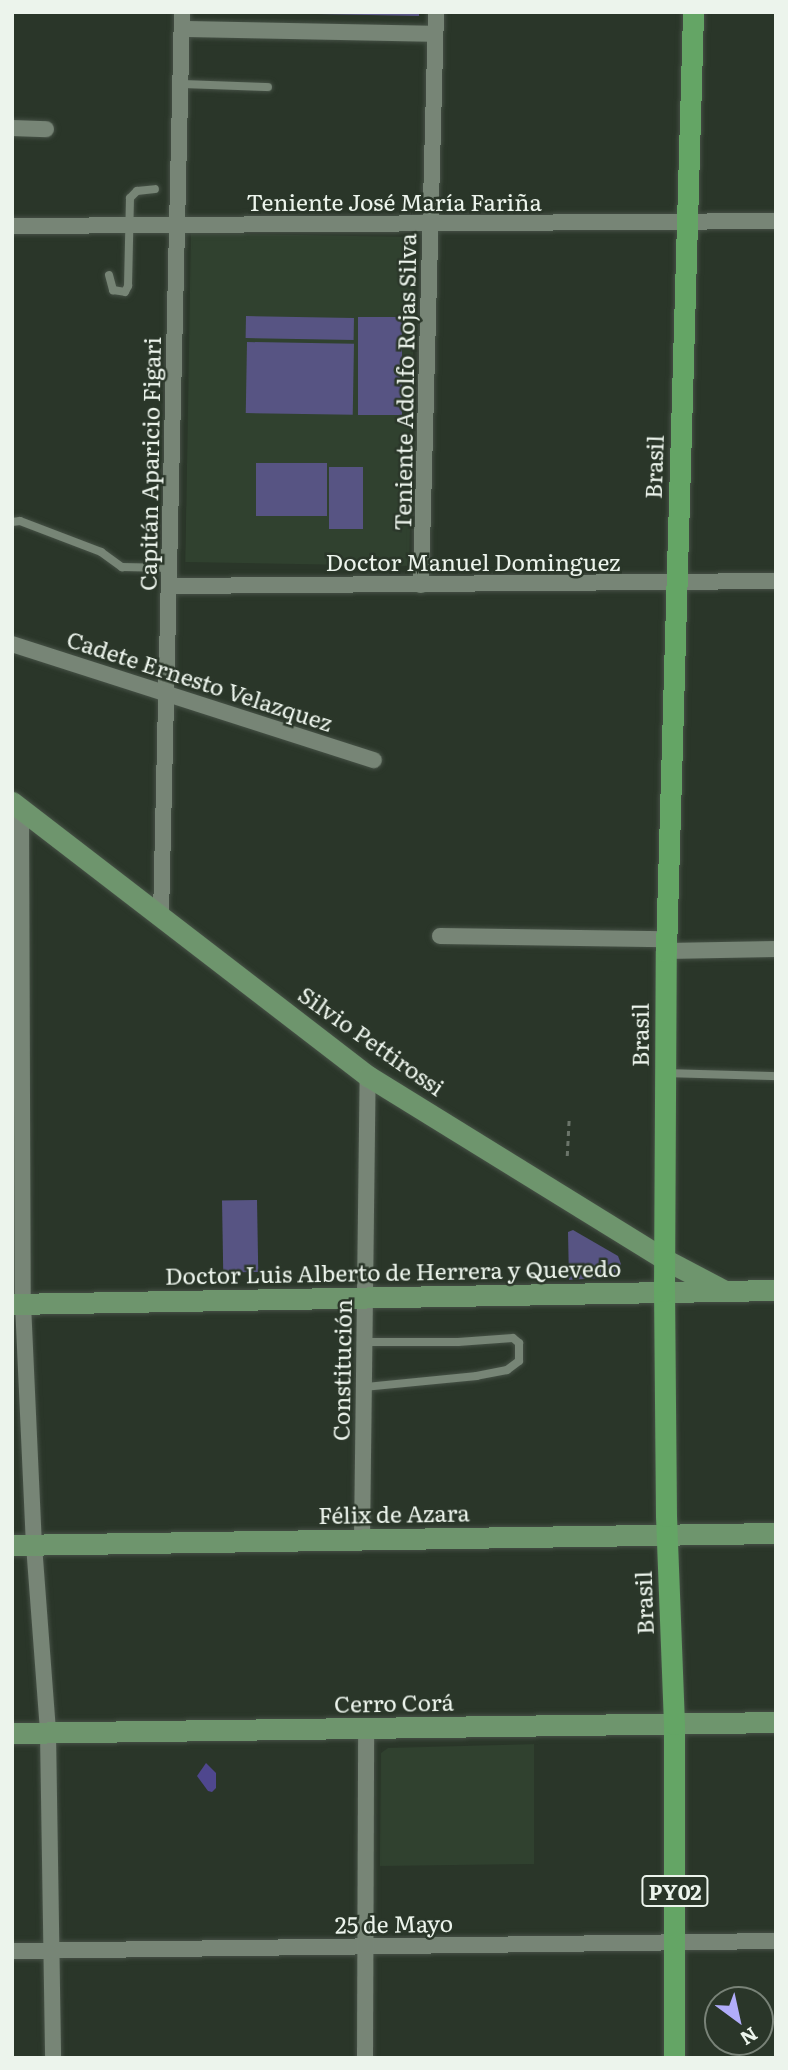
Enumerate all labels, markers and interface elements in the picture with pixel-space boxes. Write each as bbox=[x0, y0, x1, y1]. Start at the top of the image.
street label: Teniente José María Fariña bbox=[246, 187, 542, 215]
street label: Teniente Adolfo Rojas Silva bbox=[388, 233, 420, 531]
street label: Capitán Aparicio Figari bbox=[133, 337, 165, 591]
street label: Brasil bbox=[638, 435, 668, 499]
street label: Doctor Manuel Dominguez bbox=[326, 547, 620, 575]
street label: Cadete Ernesto Velazquez bbox=[64, 624, 336, 736]
street label: Silvio Pettirossi bbox=[294, 979, 450, 1101]
street label: Brasil bbox=[625, 1003, 653, 1067]
street label: Doctor Luis Alberto de Herrera y Quevedo bbox=[165, 1253, 621, 1289]
street label: Constitución bbox=[326, 1299, 356, 1441]
street label: Félix de Azara bbox=[318, 1498, 470, 1528]
street label: Brasil bbox=[628, 1571, 658, 1635]
street label: Cerro Corá bbox=[334, 1687, 454, 1717]
road number: PY02 bbox=[640, 1874, 710, 1909]
street label: 25 de Mayo bbox=[335, 1908, 453, 1938]
north arrow bbox=[704, 1986, 774, 2056]
text: N bbox=[735, 2021, 764, 2053]

